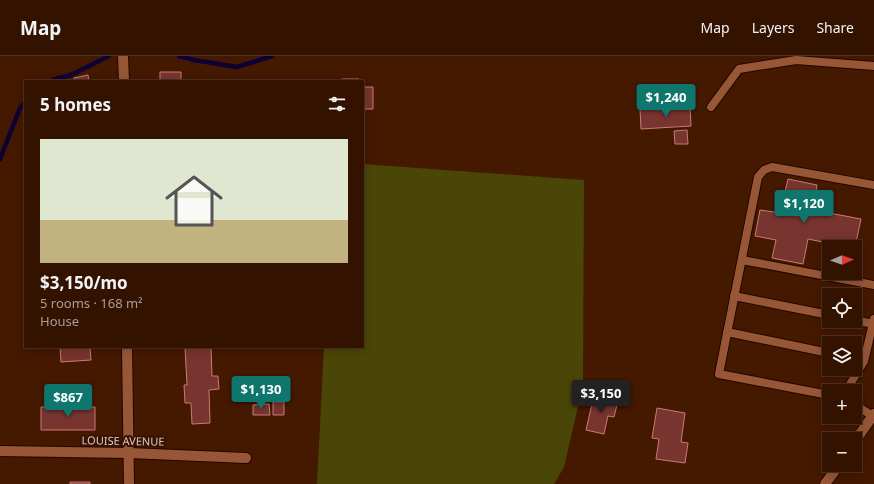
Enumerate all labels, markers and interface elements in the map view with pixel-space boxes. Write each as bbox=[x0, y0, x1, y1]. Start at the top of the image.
text: Map bbox=[20, 15, 61, 41]
text: Map bbox=[701, 18, 730, 37]
text: Layers bbox=[752, 18, 794, 37]
text: Share bbox=[816, 18, 854, 37]
pin: $1,240 bbox=[633, 84, 699, 118]
text: $1,240 bbox=[646, 88, 686, 106]
text: 5 homes bbox=[40, 93, 111, 116]
icon: filters bbox=[326, 93, 348, 115]
icon: home bbox=[158, 165, 230, 237]
pin: $1,120 bbox=[771, 190, 837, 224]
text: $1,120 bbox=[784, 194, 824, 212]
north arrow bbox=[822, 240, 862, 280]
map controls bbox=[822, 240, 862, 472]
text: $3,150/mo bbox=[40, 271, 128, 294]
button: locate bbox=[822, 288, 862, 328]
text: 5 rooms · 168 m² bbox=[40, 294, 143, 312]
text: House bbox=[40, 312, 79, 330]
button: layers bbox=[822, 336, 862, 376]
pin: $1,130 bbox=[228, 376, 294, 410]
text: $1,130 bbox=[241, 380, 281, 398]
pin: $3,150 bbox=[568, 380, 634, 414]
pin: $867 bbox=[44, 384, 92, 418]
text: $3,150 bbox=[581, 384, 621, 402]
button: + bbox=[822, 384, 862, 424]
text: $867 bbox=[53, 388, 83, 406]
street label: LOUISE AVENUE bbox=[82, 432, 165, 449]
button: − bbox=[822, 432, 862, 472]

